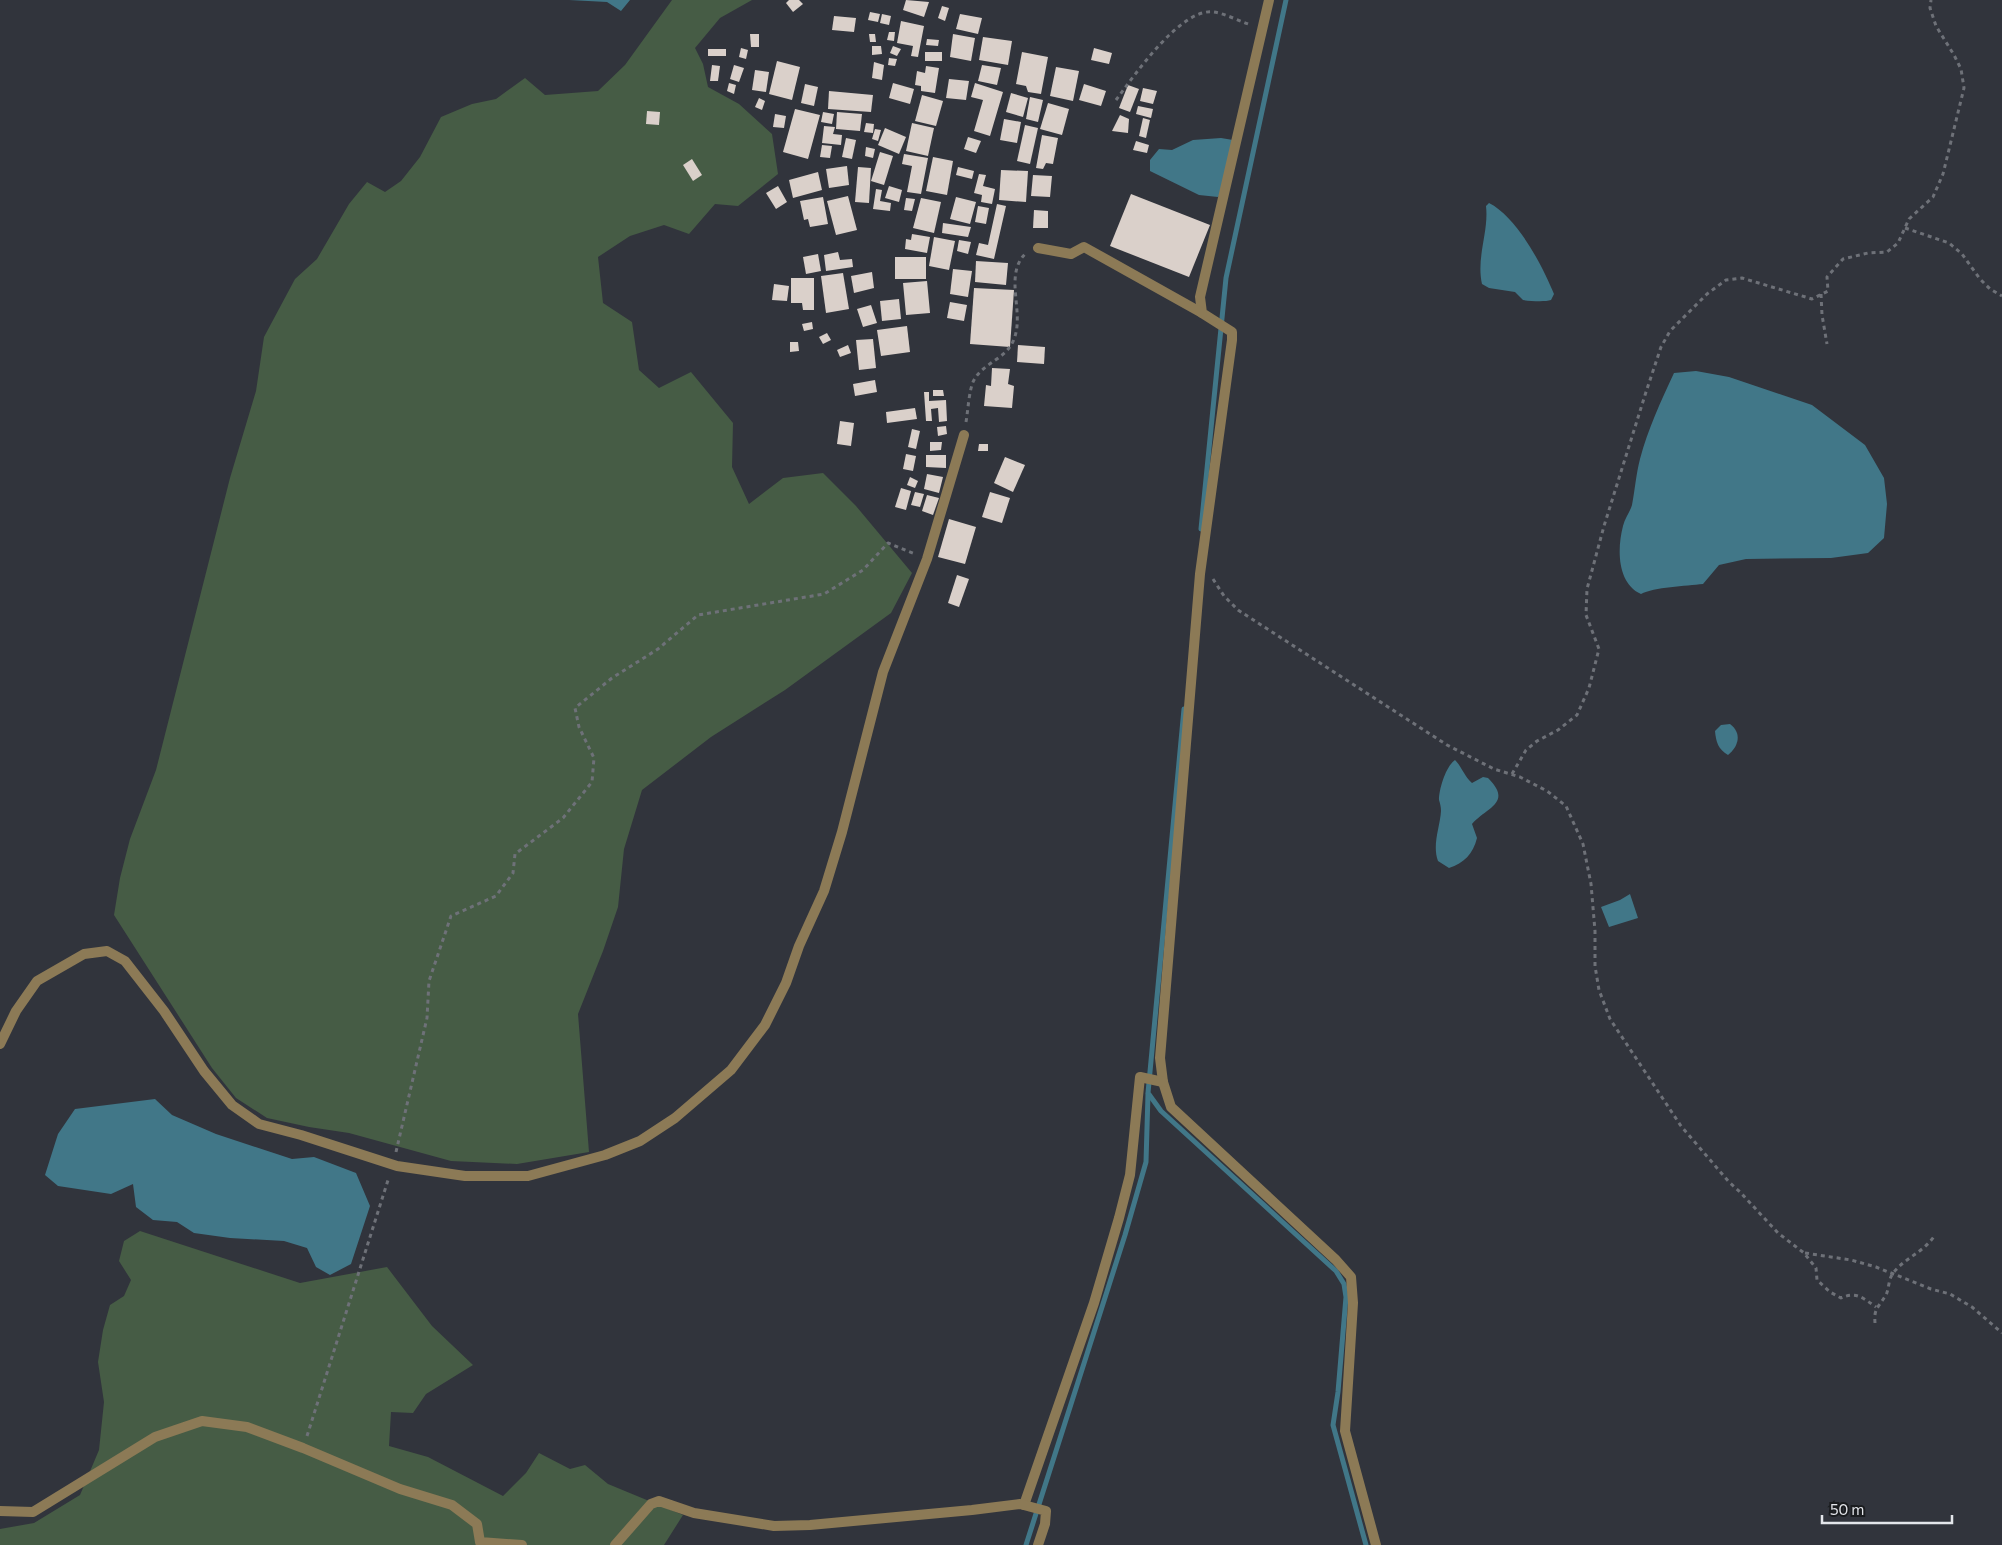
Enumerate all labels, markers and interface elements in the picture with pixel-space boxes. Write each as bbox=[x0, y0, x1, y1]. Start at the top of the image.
scale bar bbox=[1822, 1492, 1952, 1524]
text: 50 m bbox=[1830, 1500, 1864, 1518]

